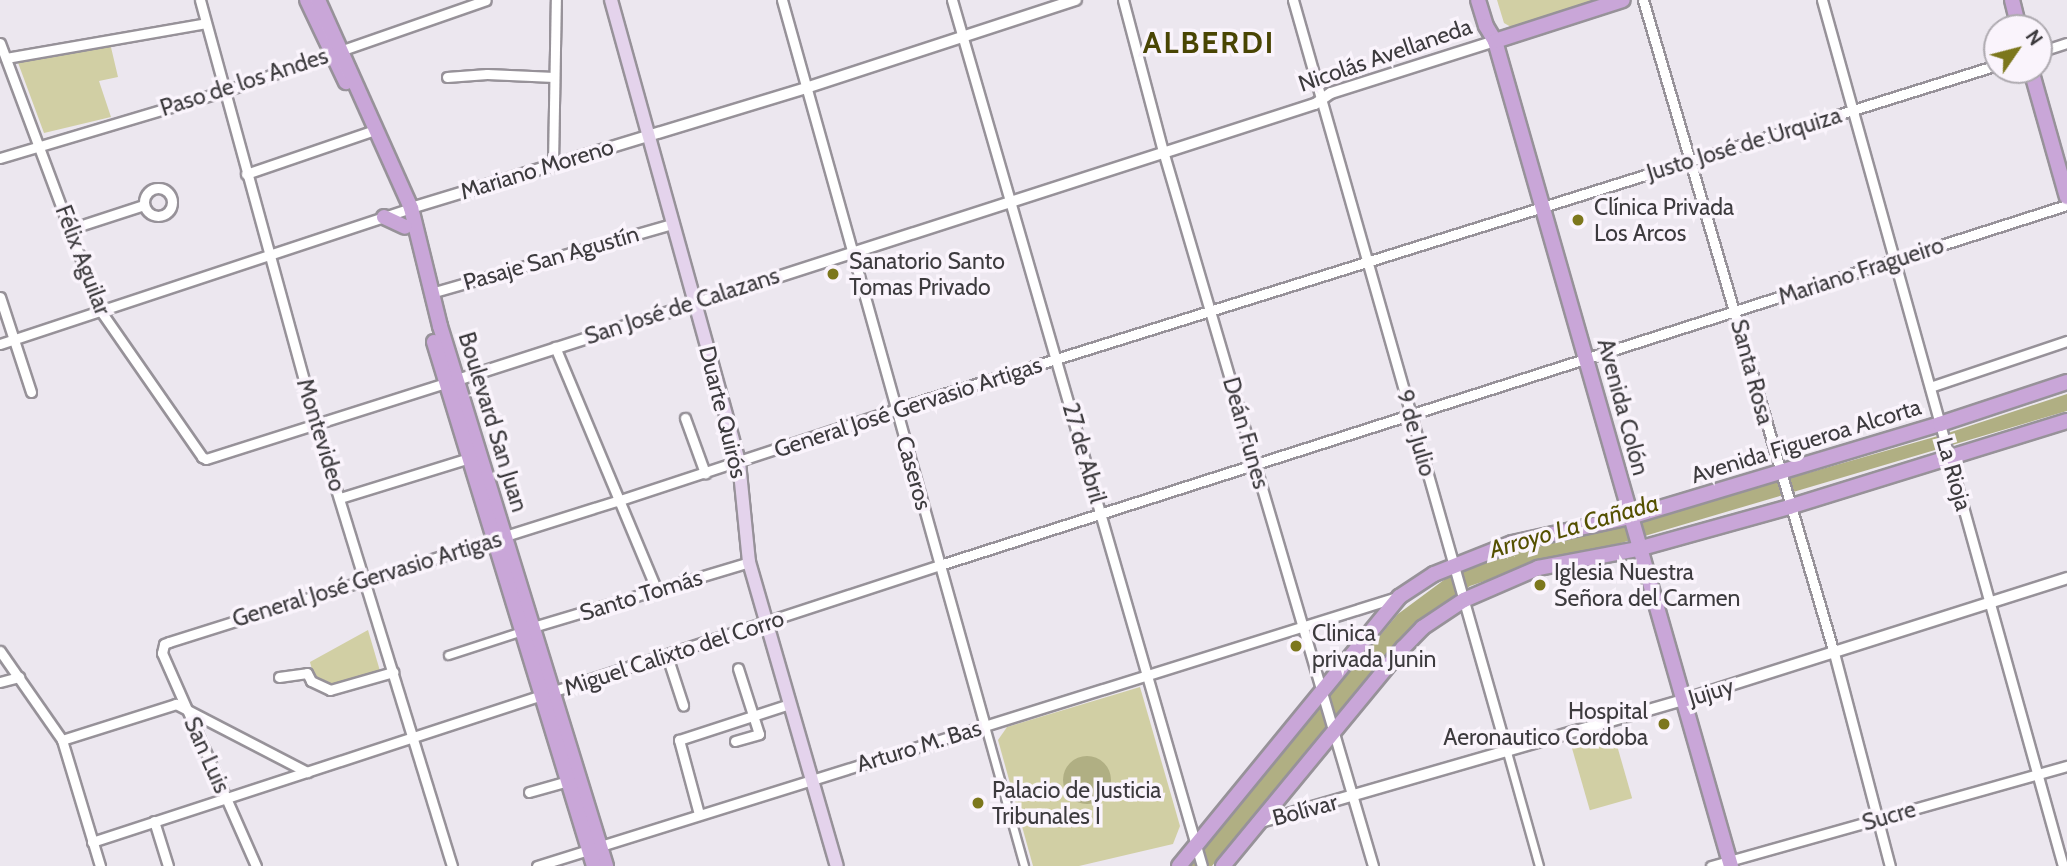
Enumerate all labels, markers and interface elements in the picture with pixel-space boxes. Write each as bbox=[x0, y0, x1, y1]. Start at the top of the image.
street label: Nicolás Avellaneda bbox=[1295, 12, 1475, 98]
north arrow bbox=[1983, 14, 2053, 84]
district label: ALBERDI bbox=[1144, 25, 1274, 61]
text: N bbox=[2021, 26, 2047, 50]
street label: Paso de los Andes bbox=[157, 42, 331, 122]
street label: Justo José de Urquiza bbox=[1643, 101, 1845, 187]
street label: Mariano Moreno bbox=[457, 133, 617, 205]
place label: Clínica Privada Los Arcos bbox=[1594, 193, 1734, 247]
street label: Félix Aguilar bbox=[49, 201, 117, 319]
marker: Clínica Privada Los Arcos bbox=[1568, 210, 1588, 230]
street label: Pasaje San Agustín bbox=[460, 220, 642, 296]
street label: Mariano Fragueiro bbox=[1775, 231, 1947, 311]
place label: Sanatorio Santo Tomas Privado bbox=[849, 247, 1005, 301]
street label: San José de Calazans bbox=[581, 262, 783, 350]
marker: Sanatorio Santo Tomas Privado bbox=[823, 264, 843, 284]
street label: Santa Rosa bbox=[1725, 316, 1779, 428]
street label: Boulevard San Juan bbox=[453, 329, 533, 515]
street label: Avenida Colón bbox=[1592, 336, 1654, 478]
street label: Duarte Quirós bbox=[693, 343, 753, 481]
street label: General José Gervasio Artigas bbox=[771, 351, 1045, 463]
street label: Deán Funes bbox=[1217, 374, 1275, 492]
street label: Montevideo bbox=[291, 375, 351, 495]
street label: 9 de Julio bbox=[1391, 387, 1441, 479]
street label: Avenida Figueroa Alcorta bbox=[1688, 393, 1924, 489]
street label: 27 de Abril bbox=[1057, 400, 1111, 506]
street label: Caseros bbox=[890, 433, 938, 513]
street label: La Rioja bbox=[1930, 434, 1978, 514]
water label: Arroyo La Cañada bbox=[1486, 488, 1662, 564]
street label: General José Gervasio Artigas bbox=[229, 525, 505, 633]
place label: Iglesia Nuestra Señora del Carmen bbox=[1554, 558, 1740, 612]
street label: Santo Tomás bbox=[577, 563, 705, 627]
marker: Iglesia Nuestra Señora del Carmen bbox=[1532, 577, 1548, 593]
street label: Miguel Calixto del Corro bbox=[561, 604, 787, 702]
place label: Clinica privada Junin bbox=[1312, 619, 1436, 673]
marker: Clinica privada Junin bbox=[1286, 636, 1306, 656]
street label: Jujuy bbox=[1685, 672, 1737, 712]
place label: Hospital Aeronautico Cordoba bbox=[1443, 697, 1648, 751]
street label: San Luis bbox=[178, 713, 236, 797]
street label: Arturo M. Bas bbox=[853, 714, 985, 778]
marker: Hospital Aeronautico Cordoba bbox=[1654, 714, 1674, 734]
place label: Palacio de Justicia Tribunales I bbox=[992, 776, 1161, 830]
street label: Bolívar bbox=[1269, 788, 1341, 832]
marker: Palacio de Justicia Tribunales I bbox=[970, 795, 986, 811]
street label: Sucre bbox=[1859, 795, 1919, 837]

